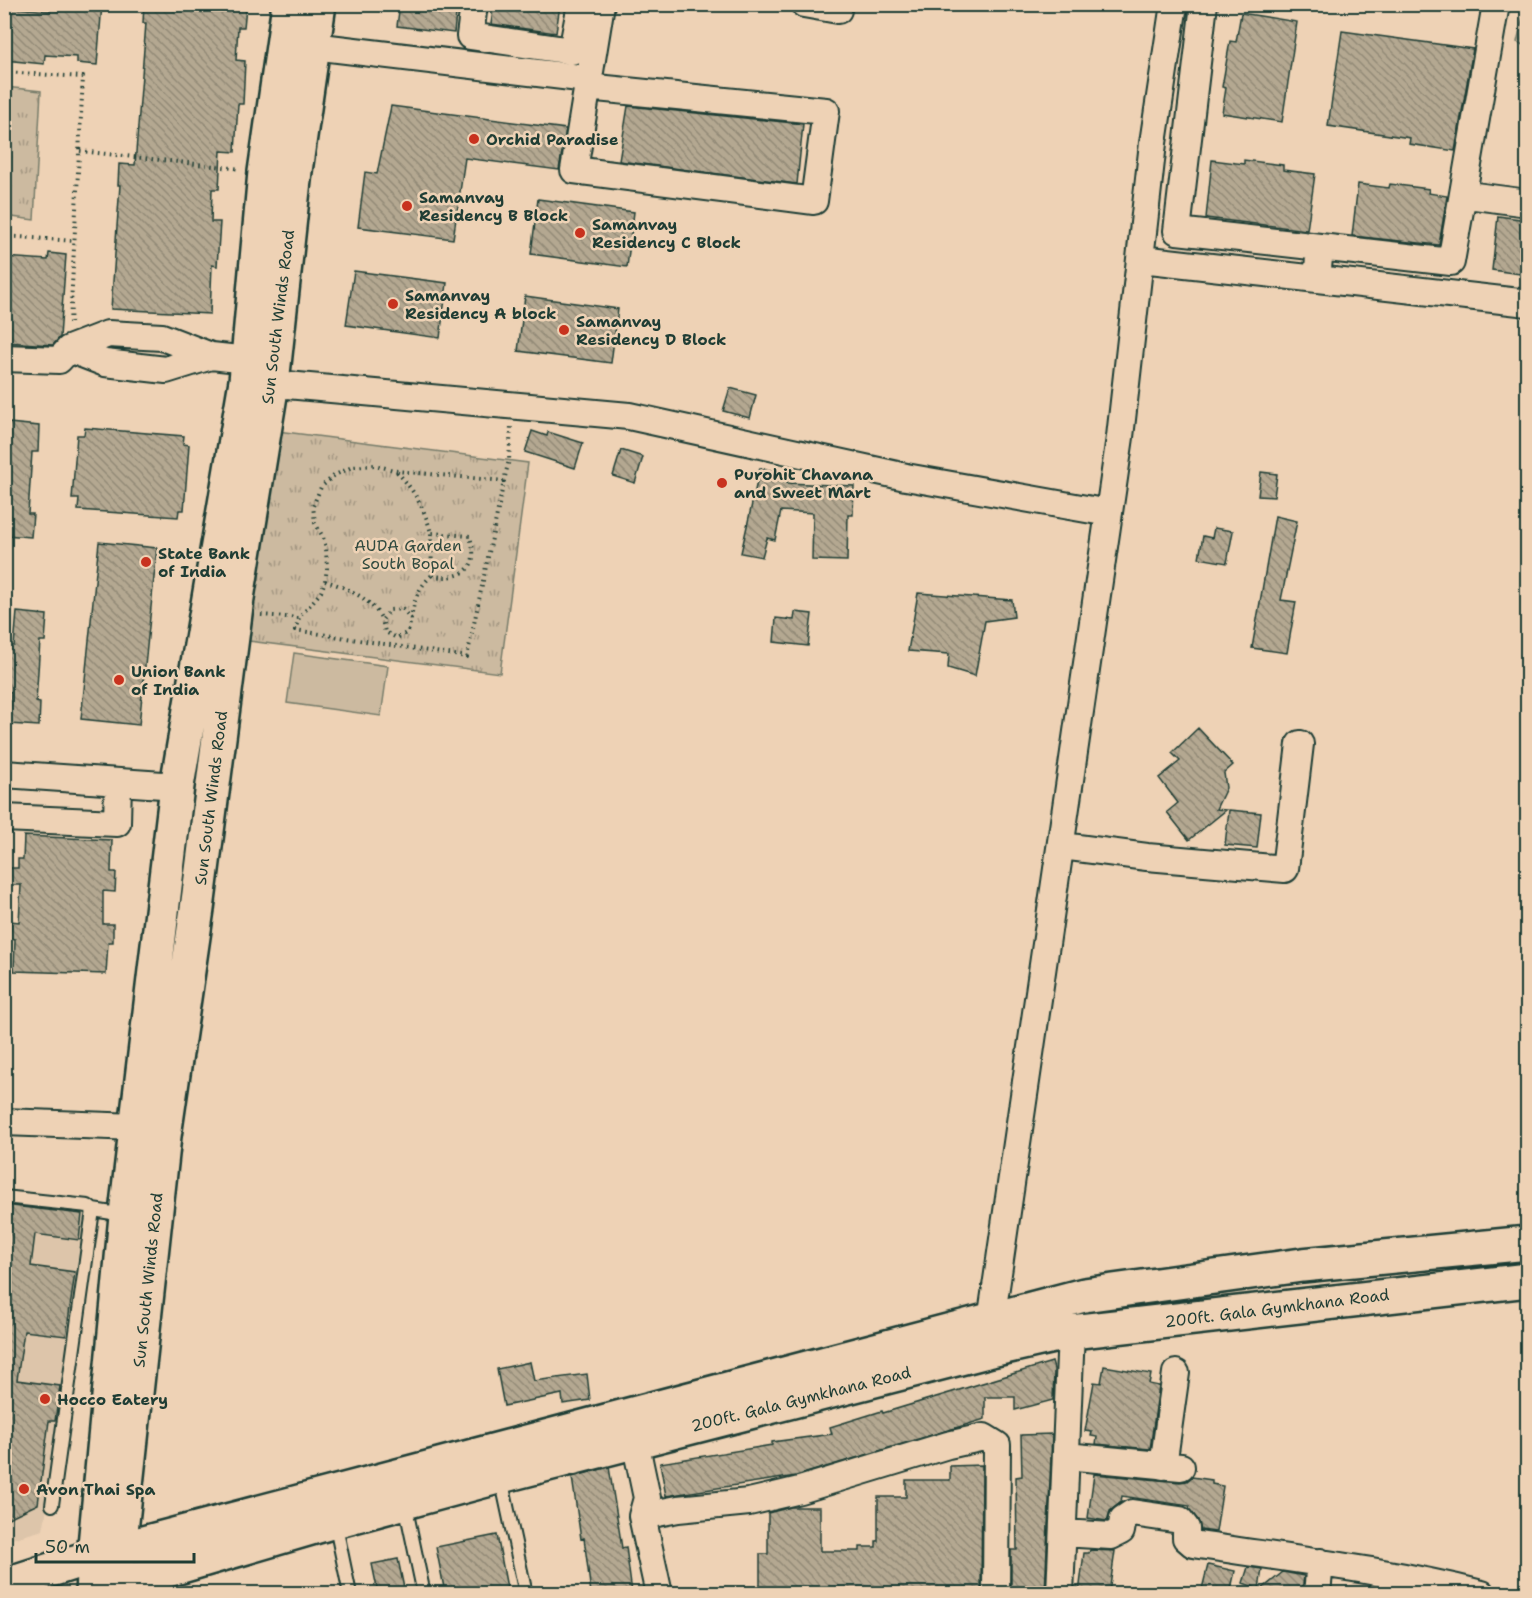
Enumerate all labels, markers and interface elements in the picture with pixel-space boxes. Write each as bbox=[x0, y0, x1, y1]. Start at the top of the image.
place label: Orchid Paradise bbox=[486, 129, 619, 150]
marker: Orchid Paradise bbox=[467, 132, 481, 146]
place label: Samanvay Residency B Block bbox=[419, 187, 568, 226]
marker: Samanvay Residency B Block bbox=[400, 199, 414, 213]
place label: Samanvay Residency C Block bbox=[592, 214, 741, 253]
marker: Samanvay Residency C Block bbox=[573, 226, 587, 240]
street label: Sun South Winds Road bbox=[257, 229, 299, 405]
place label: Samanvay Residency A block bbox=[405, 285, 556, 324]
marker: Samanvay Residency A block bbox=[386, 297, 400, 311]
place label: Samanvay Residency D Block bbox=[576, 311, 726, 350]
marker: Samanvay Residency D Block bbox=[557, 323, 571, 337]
place label: Purohit Chavana and Sweet Mart bbox=[734, 464, 873, 503]
marker: Purohit Chavana and Sweet Mart bbox=[715, 476, 729, 490]
park label: AUDA Garden South Bopal bbox=[354, 535, 462, 574]
place label: State Bank of India bbox=[158, 543, 250, 582]
marker: State Bank of India bbox=[139, 555, 153, 569]
place label: Union Bank of India bbox=[131, 661, 226, 700]
marker: Union Bank of India bbox=[112, 673, 126, 687]
street label: Sun South Winds Road bbox=[190, 710, 232, 886]
street label: Sun South Winds Road bbox=[128, 1192, 168, 1368]
street label: 200ft. Gala Gymkhana Road bbox=[1164, 1284, 1390, 1332]
street label: 200ft. Gala Gymkhana Road bbox=[689, 1361, 913, 1437]
place label: Hocco Eatery bbox=[57, 1389, 168, 1410]
marker: Hocco Eatery bbox=[38, 1392, 52, 1406]
place label: Avon Thai Spa bbox=[36, 1479, 156, 1500]
marker: Avon Thai Spa bbox=[17, 1482, 31, 1496]
scale bar bbox=[36, 1526, 194, 1564]
text: 50 m bbox=[45, 1535, 90, 1559]

